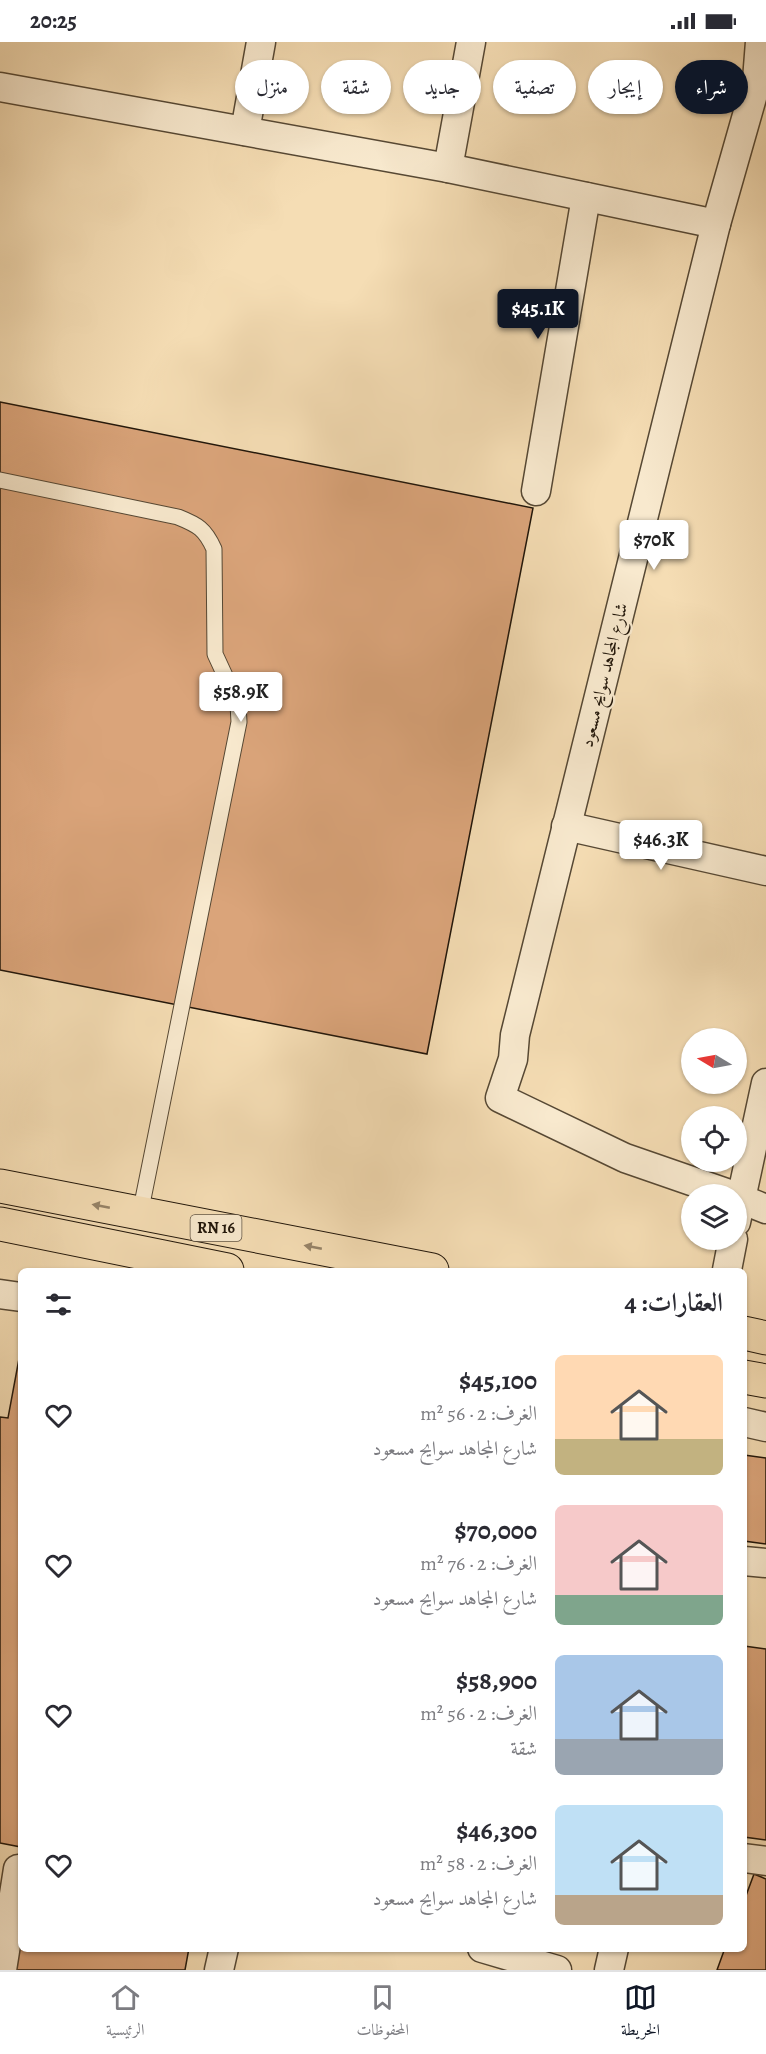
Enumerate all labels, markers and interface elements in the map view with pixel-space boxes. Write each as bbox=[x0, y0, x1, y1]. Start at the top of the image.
text: 20:25 bbox=[30, 6, 77, 36]
chip: منزل bbox=[235, 60, 309, 114]
chip: شقة bbox=[321, 60, 391, 114]
chip: جديد bbox=[403, 60, 481, 114]
chip: تصفية bbox=[493, 60, 576, 114]
chip: إيجار bbox=[588, 60, 663, 114]
chip: شراء bbox=[675, 60, 748, 114]
pin: $45.1K bbox=[489, 289, 587, 340]
text: $45.1K bbox=[511, 295, 565, 322]
pin: $70K bbox=[618, 520, 690, 571]
text: $70K bbox=[633, 526, 675, 553]
street label: شارع المجاهد سوايح مسعود bbox=[574, 600, 637, 751]
pin: $58.9K bbox=[192, 672, 290, 723]
text: $58.9K bbox=[213, 678, 269, 705]
pin: $46.3K bbox=[612, 820, 710, 871]
text: $46.3K bbox=[633, 826, 689, 853]
north arrow bbox=[681, 1028, 747, 1094]
map controls bbox=[681, 1028, 747, 1250]
button: locate bbox=[681, 1106, 747, 1172]
button: layers bbox=[681, 1184, 747, 1250]
one-way arrow bbox=[91, 1201, 110, 1210]
road number: RN 16 bbox=[190, 1215, 242, 1241]
one-way arrow bbox=[303, 1242, 322, 1251]
text: العقارات: 4 bbox=[624, 1285, 723, 1320]
icon: filters bbox=[42, 1288, 75, 1321]
text: $45,100 bbox=[459, 1363, 537, 1398]
icon: home bbox=[603, 1379, 675, 1451]
icon: heart bbox=[42, 1399, 75, 1432]
text: الغرف: 2 · 56 m² bbox=[420, 1400, 537, 1427]
text: شارع المجاهد سوايح مسعود bbox=[372, 1435, 537, 1462]
text: $70,000 bbox=[454, 1513, 537, 1548]
icon: home bbox=[603, 1529, 675, 1601]
icon: heart bbox=[42, 1549, 75, 1582]
text: الغرف: 2 · 76 m² bbox=[420, 1550, 537, 1577]
text: شارع المجاهد سوايح مسعود bbox=[372, 1585, 537, 1612]
text: $58,900 bbox=[456, 1663, 537, 1698]
icon: home bbox=[603, 1679, 675, 1751]
icon: heart bbox=[42, 1699, 75, 1732]
text: الغرف: 2 · 56 m² bbox=[420, 1700, 537, 1727]
text: شقة bbox=[511, 1735, 537, 1762]
text: $46,300 bbox=[456, 1813, 537, 1848]
icon: home bbox=[603, 1829, 675, 1901]
icon: heart bbox=[42, 1849, 75, 1882]
text: الغرف: 2 · 58 m² bbox=[420, 1850, 537, 1877]
text: شارع المجاهد سوايح مسعود bbox=[372, 1885, 537, 1912]
tab: الرئيسية bbox=[106, 1981, 144, 2045]
tab: المحفوظات bbox=[356, 1981, 409, 2045]
tab: الخريطة bbox=[621, 1981, 660, 2045]

